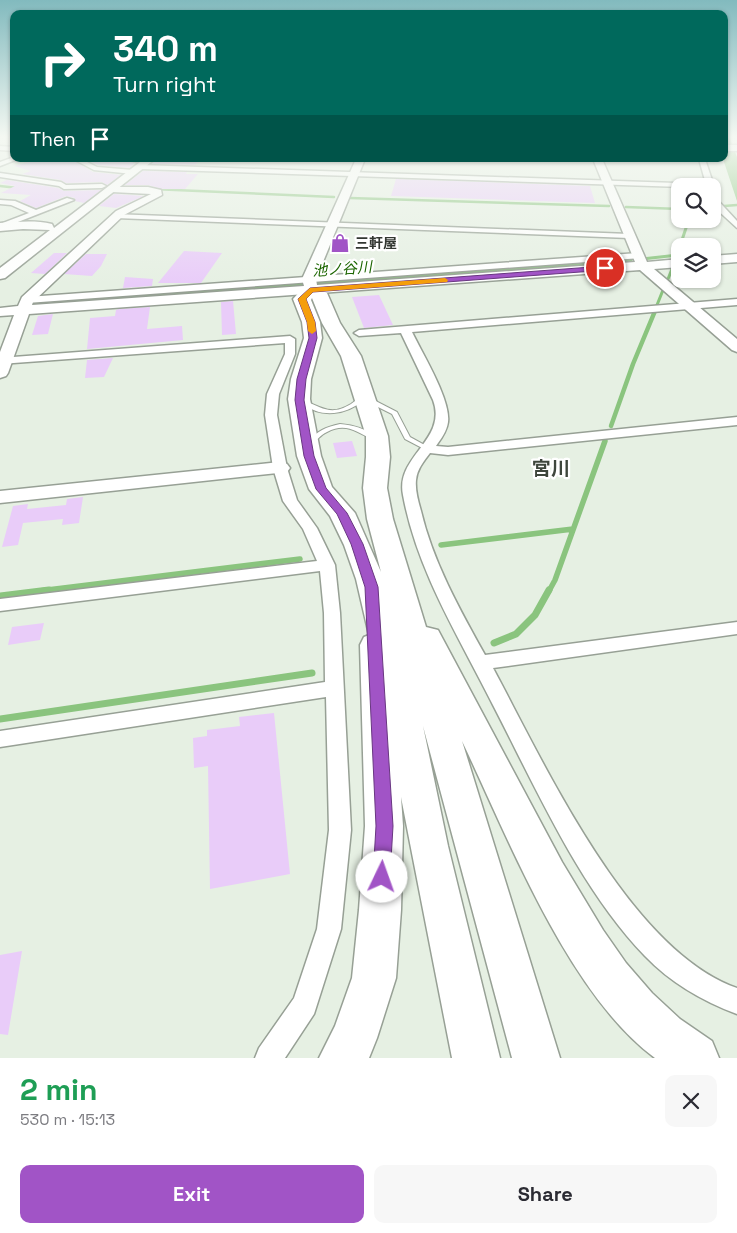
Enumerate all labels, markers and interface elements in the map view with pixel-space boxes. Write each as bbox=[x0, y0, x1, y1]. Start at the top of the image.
text: 340 m bbox=[113, 27, 218, 71]
icon: right bbox=[30, 30, 95, 95]
text: Turn right bbox=[113, 70, 216, 98]
icon: arrive bbox=[86, 125, 114, 153]
text: Then bbox=[30, 127, 76, 152]
map controls bbox=[671, 178, 721, 288]
button: search bbox=[671, 178, 721, 228]
shop icon: 三軒屋 bbox=[329, 232, 351, 254]
place label: 三軒屋 bbox=[355, 234, 397, 252]
button: layers bbox=[671, 238, 721, 288]
pin bbox=[584, 247, 626, 289]
icon: arrive bbox=[591, 254, 619, 282]
water label: 池ノ谷川 bbox=[311, 257, 375, 280]
district label: 宮川 bbox=[532, 456, 570, 481]
position arrow bbox=[355, 850, 407, 902]
text: 2 min bbox=[20, 1070, 98, 1109]
button: close bbox=[665, 1075, 717, 1127]
text: 530 m · 15:13 bbox=[20, 1109, 115, 1130]
button: Exit bbox=[20, 1165, 364, 1223]
button: Share bbox=[374, 1165, 717, 1223]

